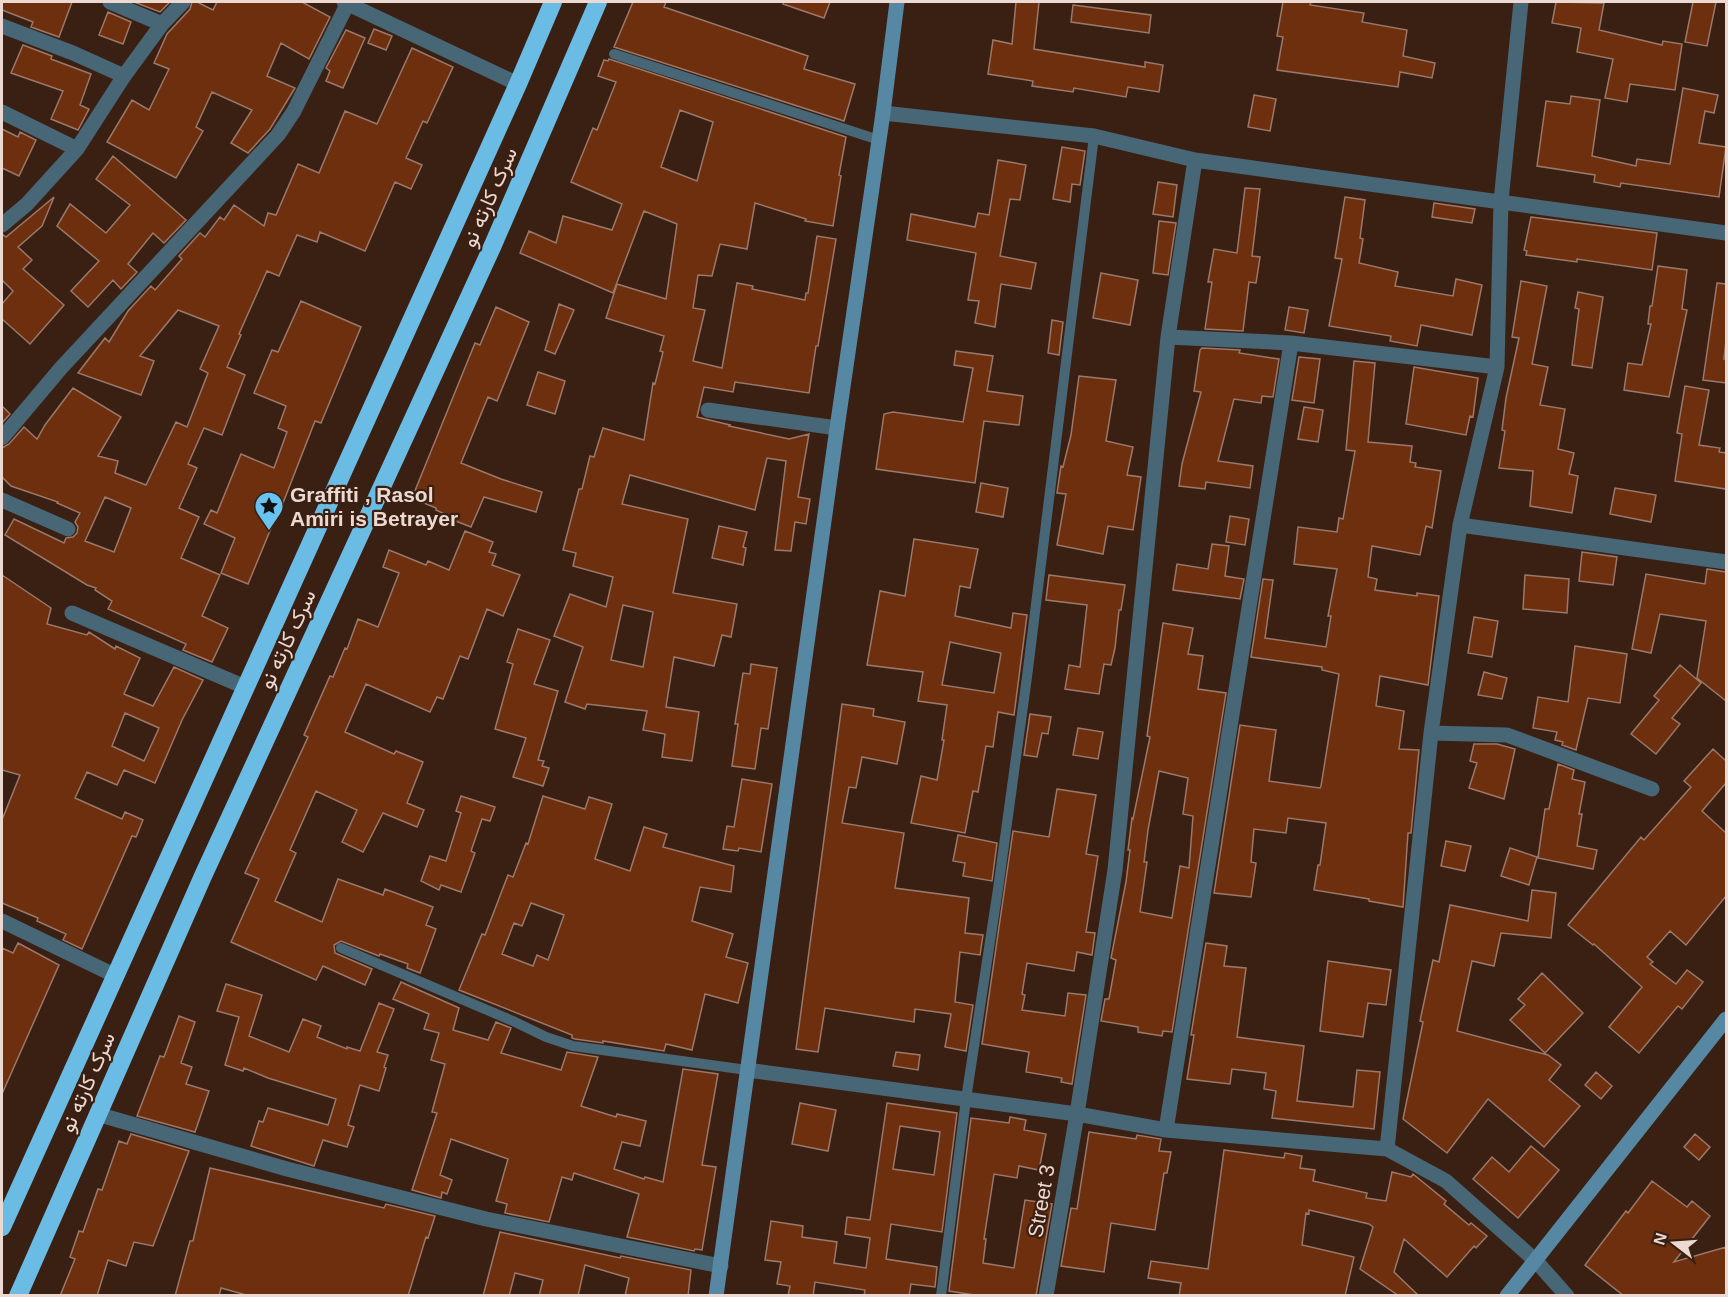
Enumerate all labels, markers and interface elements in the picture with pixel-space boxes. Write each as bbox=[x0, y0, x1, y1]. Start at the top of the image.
street label: سرک کارته نو bbox=[457, 144, 523, 251]
place label: Graffiti , Rasol Amiri is Betrayer bbox=[290, 483, 458, 530]
place icon: Graffiti , Rasol Amiri is Betrayer bbox=[253, 490, 285, 532]
street label: سرک کارته نو bbox=[254, 586, 322, 693]
street label: سرک کارته نو bbox=[55, 1029, 121, 1136]
street label: Street 3 bbox=[1023, 1163, 1059, 1239]
north arrow bbox=[1644, 1213, 1704, 1273]
text: N bbox=[1650, 1231, 1670, 1247]

